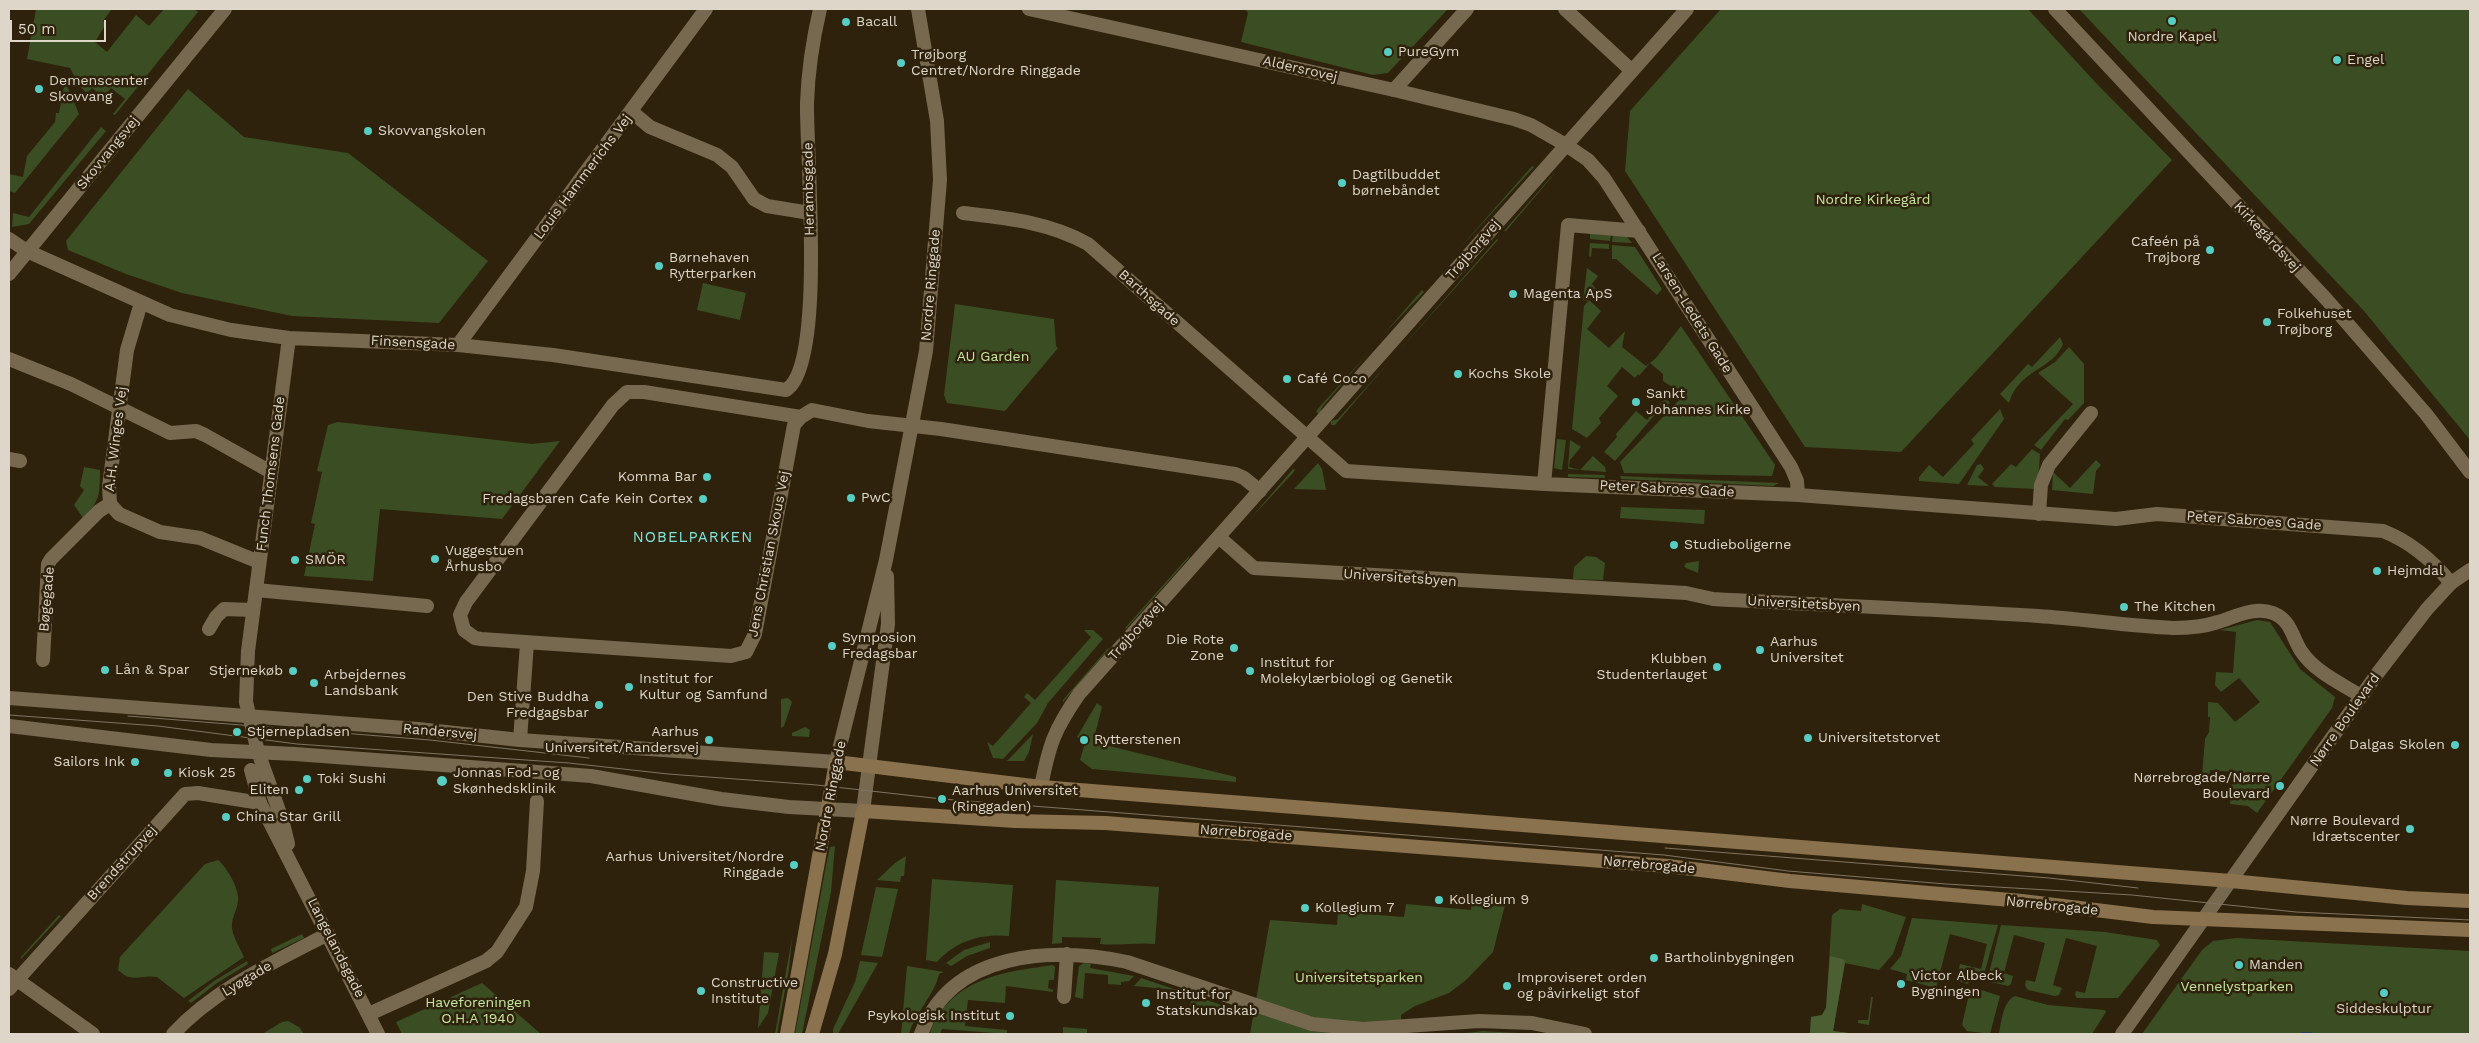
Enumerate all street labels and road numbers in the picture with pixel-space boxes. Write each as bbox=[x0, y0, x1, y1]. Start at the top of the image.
street label: Aldersrovej bbox=[1261, 52, 1339, 86]
street label: Louis Hammerichs Vej bbox=[530, 111, 636, 243]
street label: Skovvangsvej bbox=[73, 113, 143, 193]
street label: Herambsgade bbox=[800, 142, 818, 236]
street label: Kirkegårdsvej bbox=[2230, 198, 2304, 276]
street label: Trøjborgvej bbox=[1442, 216, 1504, 284]
street label: Nordre Ringgade bbox=[918, 228, 944, 342]
street label: Larsen-Ledets Gade bbox=[1648, 250, 1736, 376]
street label: Barthsgade bbox=[1115, 266, 1183, 330]
street label: Finsensgade bbox=[370, 332, 456, 354]
street label: A.H. Winges Vej bbox=[101, 386, 131, 492]
street label: Funch Thomsens Gade bbox=[253, 395, 289, 553]
street label: Jens Christian Skous Vej bbox=[745, 470, 793, 638]
street label: Peter Sabroes Gade bbox=[1599, 477, 1735, 501]
street label: Peter Sabroes Gade bbox=[2186, 508, 2322, 534]
street label: Bøgegade bbox=[36, 566, 58, 632]
street label: Universitetsbyen bbox=[1343, 566, 1457, 590]
street label: Universitetsbyen bbox=[1747, 593, 1861, 615]
street label: Trøjborgvej bbox=[1105, 598, 1167, 664]
street label: Nørre Boulevard bbox=[2307, 670, 2383, 770]
street label: Randersvej bbox=[402, 720, 478, 744]
street label: Nordre Ringgade bbox=[812, 739, 850, 853]
street label: Nørrebrogade bbox=[1199, 821, 1293, 845]
street label: Brendstrupvej bbox=[84, 822, 160, 904]
street label: Nørrebrogade bbox=[1602, 853, 1696, 877]
street label: Nørrebrogade bbox=[2005, 893, 2099, 919]
street label: Langelandsgade bbox=[304, 895, 368, 1001]
street label: Lyøgade bbox=[219, 958, 275, 1000]

